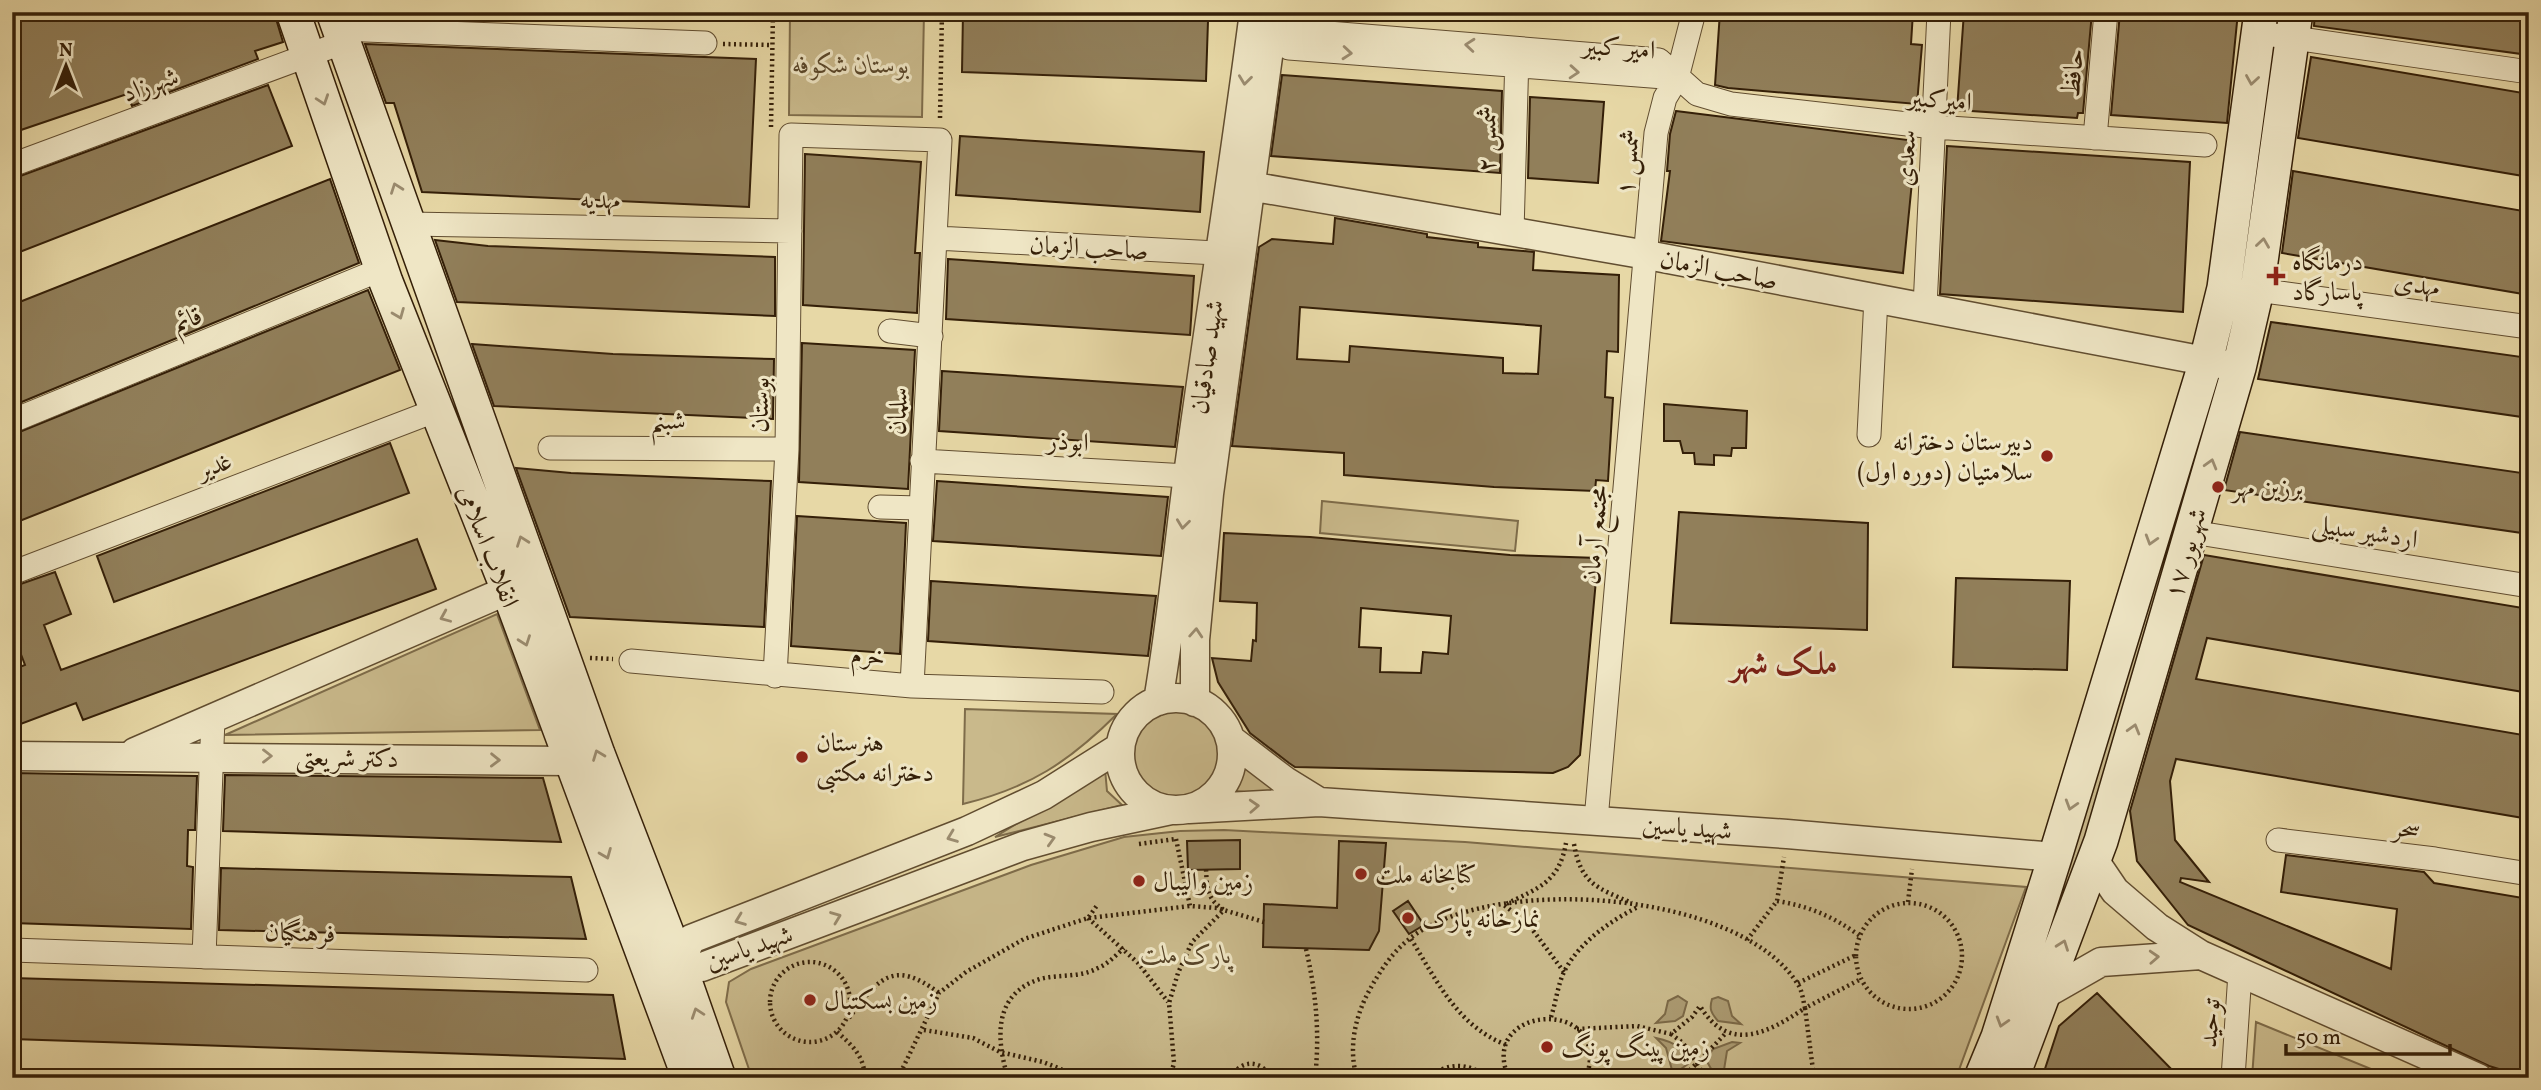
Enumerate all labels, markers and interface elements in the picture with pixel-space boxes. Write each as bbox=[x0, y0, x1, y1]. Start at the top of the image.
street label: امیر کبیر bbox=[1578, 28, 1657, 69]
north arrow bbox=[32, 32, 102, 102]
text: N bbox=[59, 38, 73, 64]
one-way arrow bbox=[1464, 38, 1475, 53]
one-way arrow bbox=[1342, 45, 1353, 60]
street label: حافظ bbox=[2054, 47, 2094, 99]
park label: بوستان شکوفه bbox=[792, 48, 910, 84]
street label: شهرزاد bbox=[117, 59, 184, 113]
one-way arrow bbox=[1569, 64, 1580, 79]
one-way arrow bbox=[1238, 74, 1253, 86]
one-way arrow bbox=[2245, 74, 2260, 86]
street label: امیرکبیر bbox=[1903, 80, 1973, 122]
one-way arrow bbox=[315, 93, 329, 105]
street label: شمس ۲ bbox=[1469, 105, 1507, 173]
street label: شمس ۱ bbox=[1608, 127, 1650, 197]
street label: سعدی bbox=[1888, 129, 1926, 187]
one-way arrow bbox=[390, 183, 404, 195]
street label: مهدیه bbox=[579, 183, 621, 219]
street label: صاحب الزمان bbox=[1028, 228, 1149, 270]
one-way arrow bbox=[2256, 237, 2271, 249]
street label: صاحب الزمان bbox=[1657, 242, 1781, 300]
place label: درمانگاه پاسارگاد bbox=[2292, 245, 2363, 311]
street label: مهدی bbox=[2392, 265, 2442, 307]
marker: درمانگاه پاسارگاد bbox=[2266, 266, 2286, 286]
street label: شهید صادقیان bbox=[1182, 298, 1234, 417]
street label: قائم bbox=[168, 299, 209, 346]
one-way arrow bbox=[391, 308, 405, 320]
street label: بوستان bbox=[743, 377, 779, 433]
street label: سلمان bbox=[879, 386, 919, 436]
street label: شبنم bbox=[650, 404, 686, 446]
street label: ابوذر bbox=[1043, 424, 1090, 462]
place label: دبیرستان دخترانه سلامتیان (دوره اول) bbox=[1857, 425, 2033, 491]
street label: غدیر bbox=[189, 444, 237, 491]
marker: دبیرستان دخترانه سلامتیان (دوره اول) bbox=[2039, 448, 2055, 464]
one-way arrow bbox=[2203, 458, 2218, 470]
place label: برزین مهر bbox=[2229, 471, 2304, 507]
marker: برزین مهر bbox=[2210, 479, 2226, 495]
street label: انقلاب اسلامی bbox=[447, 480, 527, 613]
street label: مجتمع آرمان bbox=[1574, 484, 1622, 586]
street label: ۱۷ شهریور bbox=[2157, 504, 2217, 603]
street label: اردشیر سبیلی bbox=[2309, 507, 2420, 559]
one-way arrow bbox=[1175, 518, 1190, 529]
one-way arrow bbox=[2145, 534, 2160, 546]
one-way arrow bbox=[516, 535, 530, 547]
one-way arrow bbox=[440, 609, 452, 623]
one-way arrow bbox=[1188, 628, 1203, 639]
one-way arrow bbox=[517, 634, 531, 646]
street label: خرم bbox=[849, 638, 886, 679]
district label: ملک شهر bbox=[1727, 643, 1838, 689]
one-way arrow bbox=[2125, 724, 2140, 736]
place label: هنرستان دخترانه مکتبی bbox=[816, 726, 934, 793]
street label: دکتر شریعتی bbox=[295, 740, 399, 778]
one-way arrow bbox=[263, 748, 273, 764]
marker: هنرستان دخترانه مکتبی bbox=[794, 749, 810, 765]
one-way arrow bbox=[593, 750, 607, 762]
one-way arrow bbox=[490, 752, 501, 767]
one-way arrow bbox=[1249, 798, 1260, 813]
one-way arrow bbox=[2064, 798, 2079, 810]
street label: شهید یاسین bbox=[1641, 808, 1733, 850]
street label: سحر bbox=[2388, 810, 2422, 850]
one-way arrow bbox=[946, 829, 958, 843]
one-way arrow bbox=[1044, 832, 1056, 847]
one-way arrow bbox=[597, 847, 611, 859]
place label: کتابخانه ملت bbox=[1375, 858, 1477, 894]
place label: زمین والیبال bbox=[1153, 865, 1253, 901]
marker: کتابخانه ملت bbox=[1353, 866, 1369, 882]
marker: زمین والیبال bbox=[1131, 873, 1147, 889]
place label: نمازخانه پارک bbox=[1422, 902, 1540, 938]
marker: نمازخانه پارک bbox=[1400, 910, 1416, 926]
one-way arrow bbox=[735, 911, 747, 925]
one-way arrow bbox=[830, 911, 842, 925]
street label: فرهنگیان bbox=[264, 915, 336, 953]
street label: شهید یاسین bbox=[701, 917, 798, 981]
park label: پارک ملت bbox=[1140, 938, 1234, 974]
one-way arrow bbox=[2055, 940, 2069, 952]
one-way arrow bbox=[2149, 949, 2160, 964]
place label: زمین بسکتبال bbox=[824, 984, 938, 1020]
marker: زمین بسکتبال bbox=[802, 992, 818, 1008]
street label: توحید bbox=[2191, 996, 2231, 1049]
one-way arrow bbox=[691, 1008, 705, 1020]
scale bar bbox=[2286, 1013, 2450, 1057]
one-way arrow bbox=[1996, 1015, 2011, 1027]
text: 50 m bbox=[2296, 1024, 2341, 1053]
place label: زمین پینگ پونگ bbox=[1561, 1031, 1710, 1067]
marker: زمین پینگ پونگ bbox=[1539, 1039, 1555, 1055]

